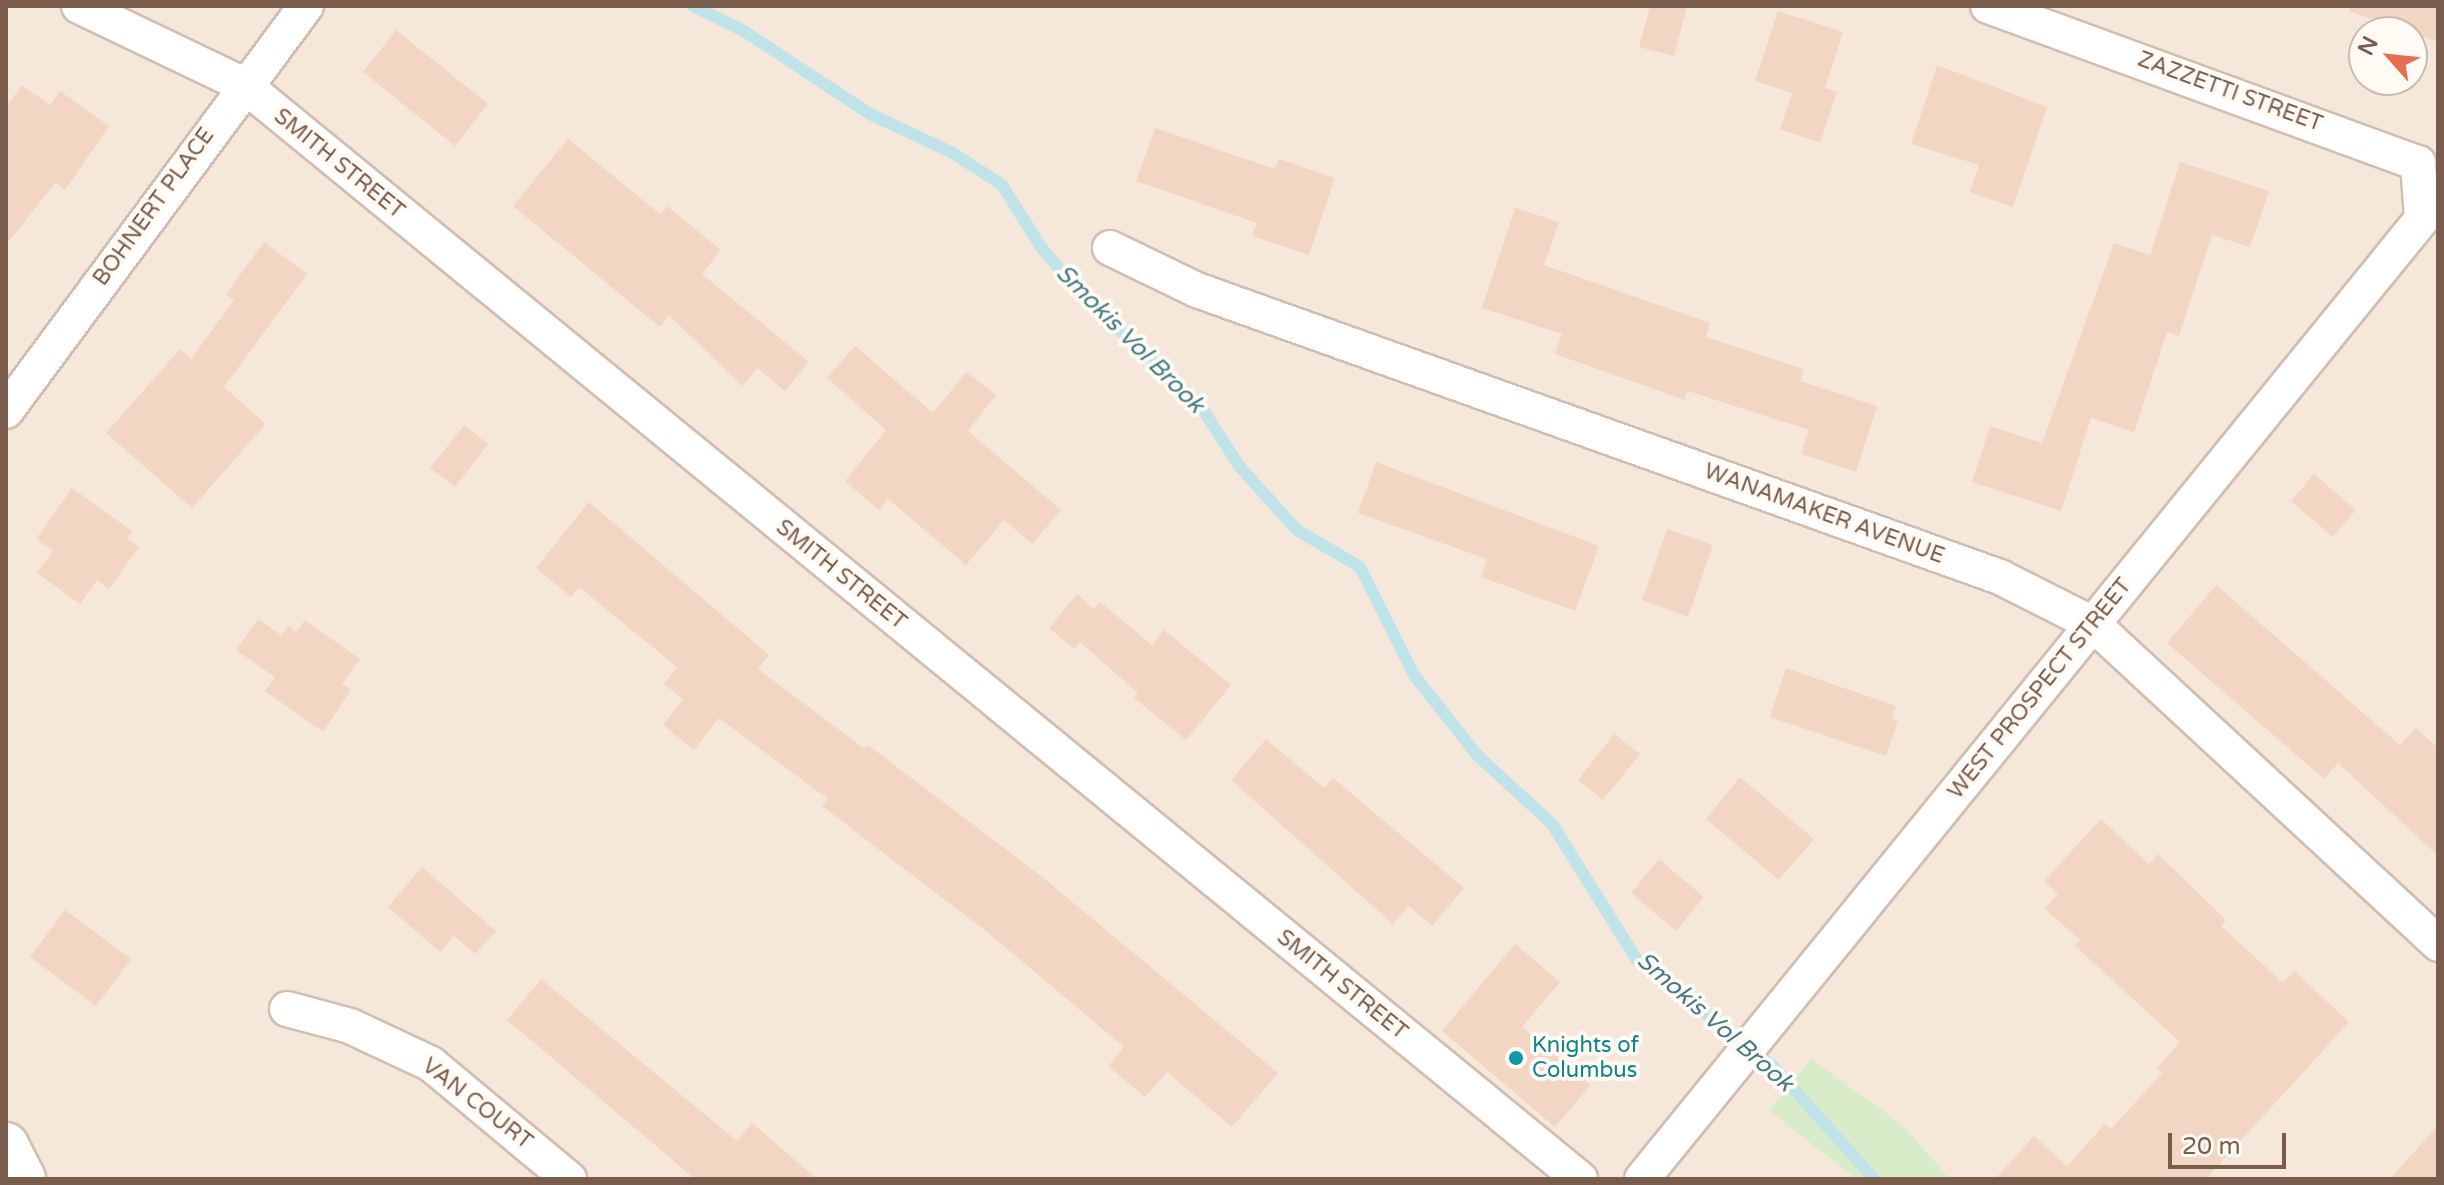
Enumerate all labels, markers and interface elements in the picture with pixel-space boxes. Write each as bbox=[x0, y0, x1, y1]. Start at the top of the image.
north arrow bbox=[2348, 16, 2428, 96]
text: N bbox=[2353, 32, 2384, 60]
street label: ZAZZETTI STREET bbox=[2134, 46, 2326, 138]
street label: SMITH STREET bbox=[268, 103, 410, 225]
street label: BOHNERT PLACE bbox=[88, 123, 220, 291]
water label: Smokis Vol Brook bbox=[1050, 259, 1210, 419]
street label: WANAMAKER AVENUE bbox=[1700, 458, 1948, 570]
street label: SMITH STREET bbox=[770, 514, 912, 636]
street label: WEST PROSPECT STREET bbox=[1943, 573, 2137, 805]
street label: SMITH STREET bbox=[1271, 924, 1413, 1046]
water label: Smokis Vol Brook bbox=[1631, 946, 1799, 1098]
place label: Knights of Columbus bbox=[1532, 1032, 1639, 1084]
marker: Knights of Columbus bbox=[1507, 1049, 1525, 1067]
street label: VAN COURT bbox=[417, 1053, 537, 1155]
scale bar bbox=[2172, 1117, 2290, 1167]
text: 20 m bbox=[2182, 1132, 2240, 1161]

